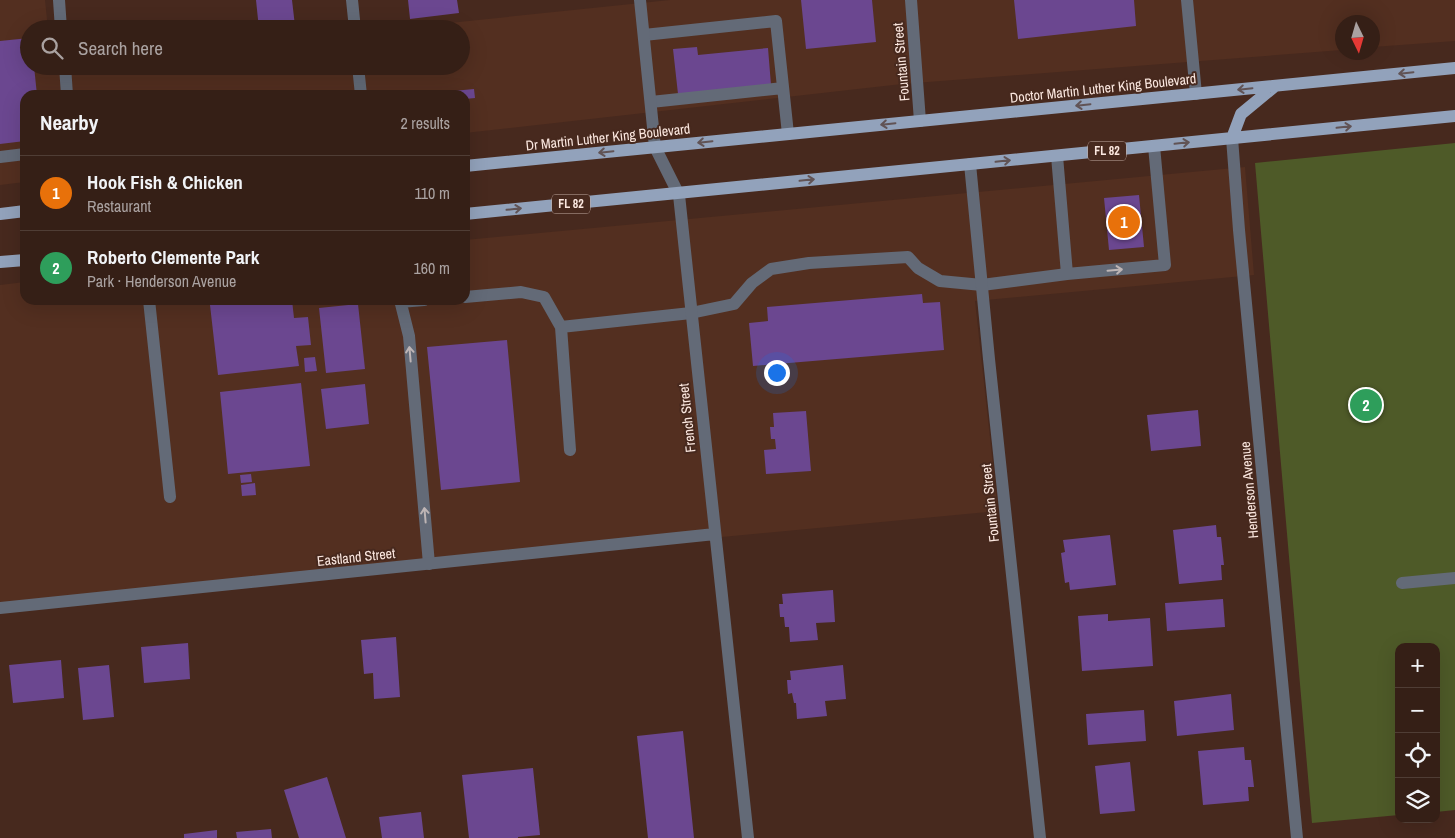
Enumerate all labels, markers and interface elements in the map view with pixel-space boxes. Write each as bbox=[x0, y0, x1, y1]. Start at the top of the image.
north arrow bbox=[1335, 15, 1380, 60]
search box bbox=[20, 20, 470, 75]
street label: Fountain Street bbox=[889, 22, 913, 102]
icon: search bbox=[38, 34, 66, 62]
text: Search here bbox=[78, 35, 163, 61]
one-way arrow bbox=[1399, 68, 1415, 78]
street label: Doctor Martin Luther King Boulevard bbox=[1009, 69, 1197, 107]
one-way arrow bbox=[1237, 84, 1253, 94]
one-way arrow bbox=[1075, 100, 1091, 110]
text: Nearby bbox=[40, 108, 98, 137]
text: 2 results bbox=[400, 112, 450, 134]
street label: Dr Martin Luther King Boulevard bbox=[525, 119, 691, 155]
one-way arrow bbox=[880, 119, 896, 129]
one-way arrow bbox=[1336, 122, 1352, 132]
one-way arrow bbox=[697, 137, 713, 147]
one-way arrow bbox=[1174, 138, 1190, 148]
road number: FL 82 bbox=[1088, 142, 1126, 160]
one-way arrow bbox=[599, 147, 615, 157]
one-way arrow bbox=[995, 156, 1011, 166]
text: Hook Fish & Chicken bbox=[87, 169, 243, 195]
one-way arrow bbox=[798, 175, 814, 185]
text: 1 bbox=[52, 182, 60, 204]
text: 110 m bbox=[414, 182, 450, 204]
road number: FL 82 bbox=[552, 194, 590, 213]
text: Restaurant bbox=[87, 195, 151, 217]
pin: 1 bbox=[1108, 203, 1140, 241]
one-way arrow bbox=[505, 205, 521, 214]
text: Roberto Clemente Park bbox=[87, 244, 259, 270]
text: 2 bbox=[52, 257, 60, 279]
text: 160 m bbox=[414, 257, 450, 279]
one-way arrow bbox=[1107, 265, 1123, 274]
text: Park · Henderson Avenue bbox=[87, 270, 236, 292]
one-way arrow bbox=[406, 346, 415, 362]
your location bbox=[764, 360, 790, 386]
street label: French Street bbox=[674, 382, 700, 454]
pin: 2 bbox=[1350, 386, 1382, 424]
street label: Henderson Avenue bbox=[1236, 441, 1262, 539]
street label: Fountain Street bbox=[977, 463, 1003, 543]
one-way arrow bbox=[420, 508, 430, 524]
street label: Eastland Street bbox=[316, 544, 396, 570]
map controls bbox=[1395, 643, 1440, 823]
button: + bbox=[1395, 643, 1440, 688]
button: − bbox=[1395, 688, 1440, 733]
button: locate bbox=[1395, 733, 1440, 778]
button: layers bbox=[1395, 778, 1440, 823]

